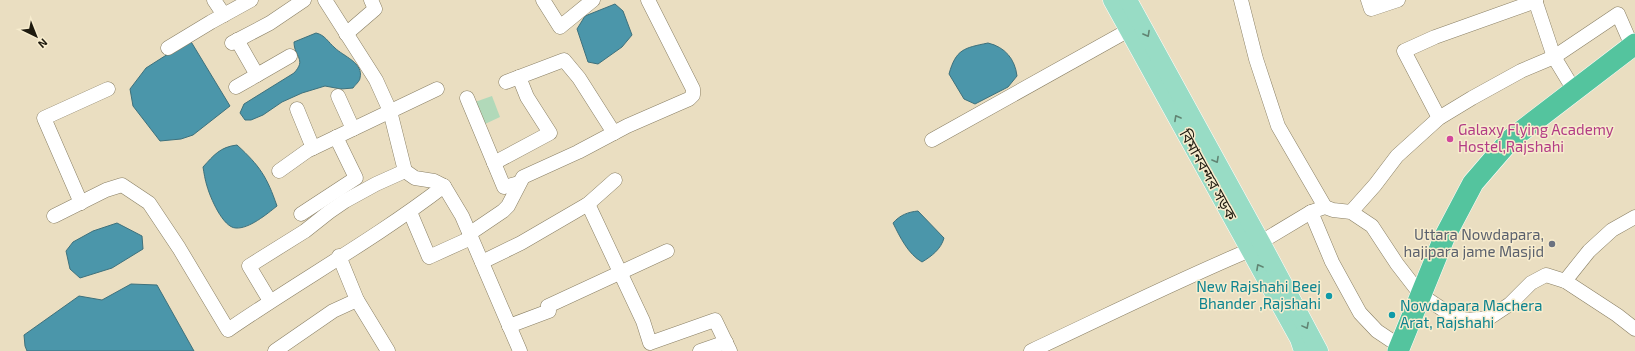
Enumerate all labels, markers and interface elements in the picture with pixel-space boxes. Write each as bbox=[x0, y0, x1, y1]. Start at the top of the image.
north arrow bbox=[16, 16, 56, 56]
one-way arrow bbox=[1142, 30, 1150, 37]
text: N bbox=[36, 36, 51, 51]
one-way arrow bbox=[1174, 114, 1181, 122]
place label: Galaxy Flying Academy Hostel,Rajshahi bbox=[1458, 120, 1614, 156]
street label: বিমানবন্দর সড়ক bbox=[1176, 125, 1242, 224]
marker: Galaxy Flying Academy Hostel,Rajshahi bbox=[1445, 134, 1455, 144]
one-way arrow bbox=[1212, 156, 1219, 163]
place label: Uttara Nowdapara, hajipara jame Masjid bbox=[1403, 225, 1544, 261]
marker: Uttara Nowdapara, hajipara jame Masjid bbox=[1547, 239, 1557, 249]
one-way arrow bbox=[1257, 264, 1264, 271]
place label: New Rajshahi Beej Bhander ,Rajshahi bbox=[1196, 277, 1321, 313]
marker: New Rajshahi Beej Bhander ,Rajshahi bbox=[1324, 291, 1334, 301]
place label: Nowdapara Machera Arat, Rajshahi bbox=[1400, 296, 1542, 332]
marker: Nowdapara Machera Arat, Rajshahi bbox=[1387, 310, 1397, 320]
one-way arrow bbox=[1301, 322, 1309, 329]

